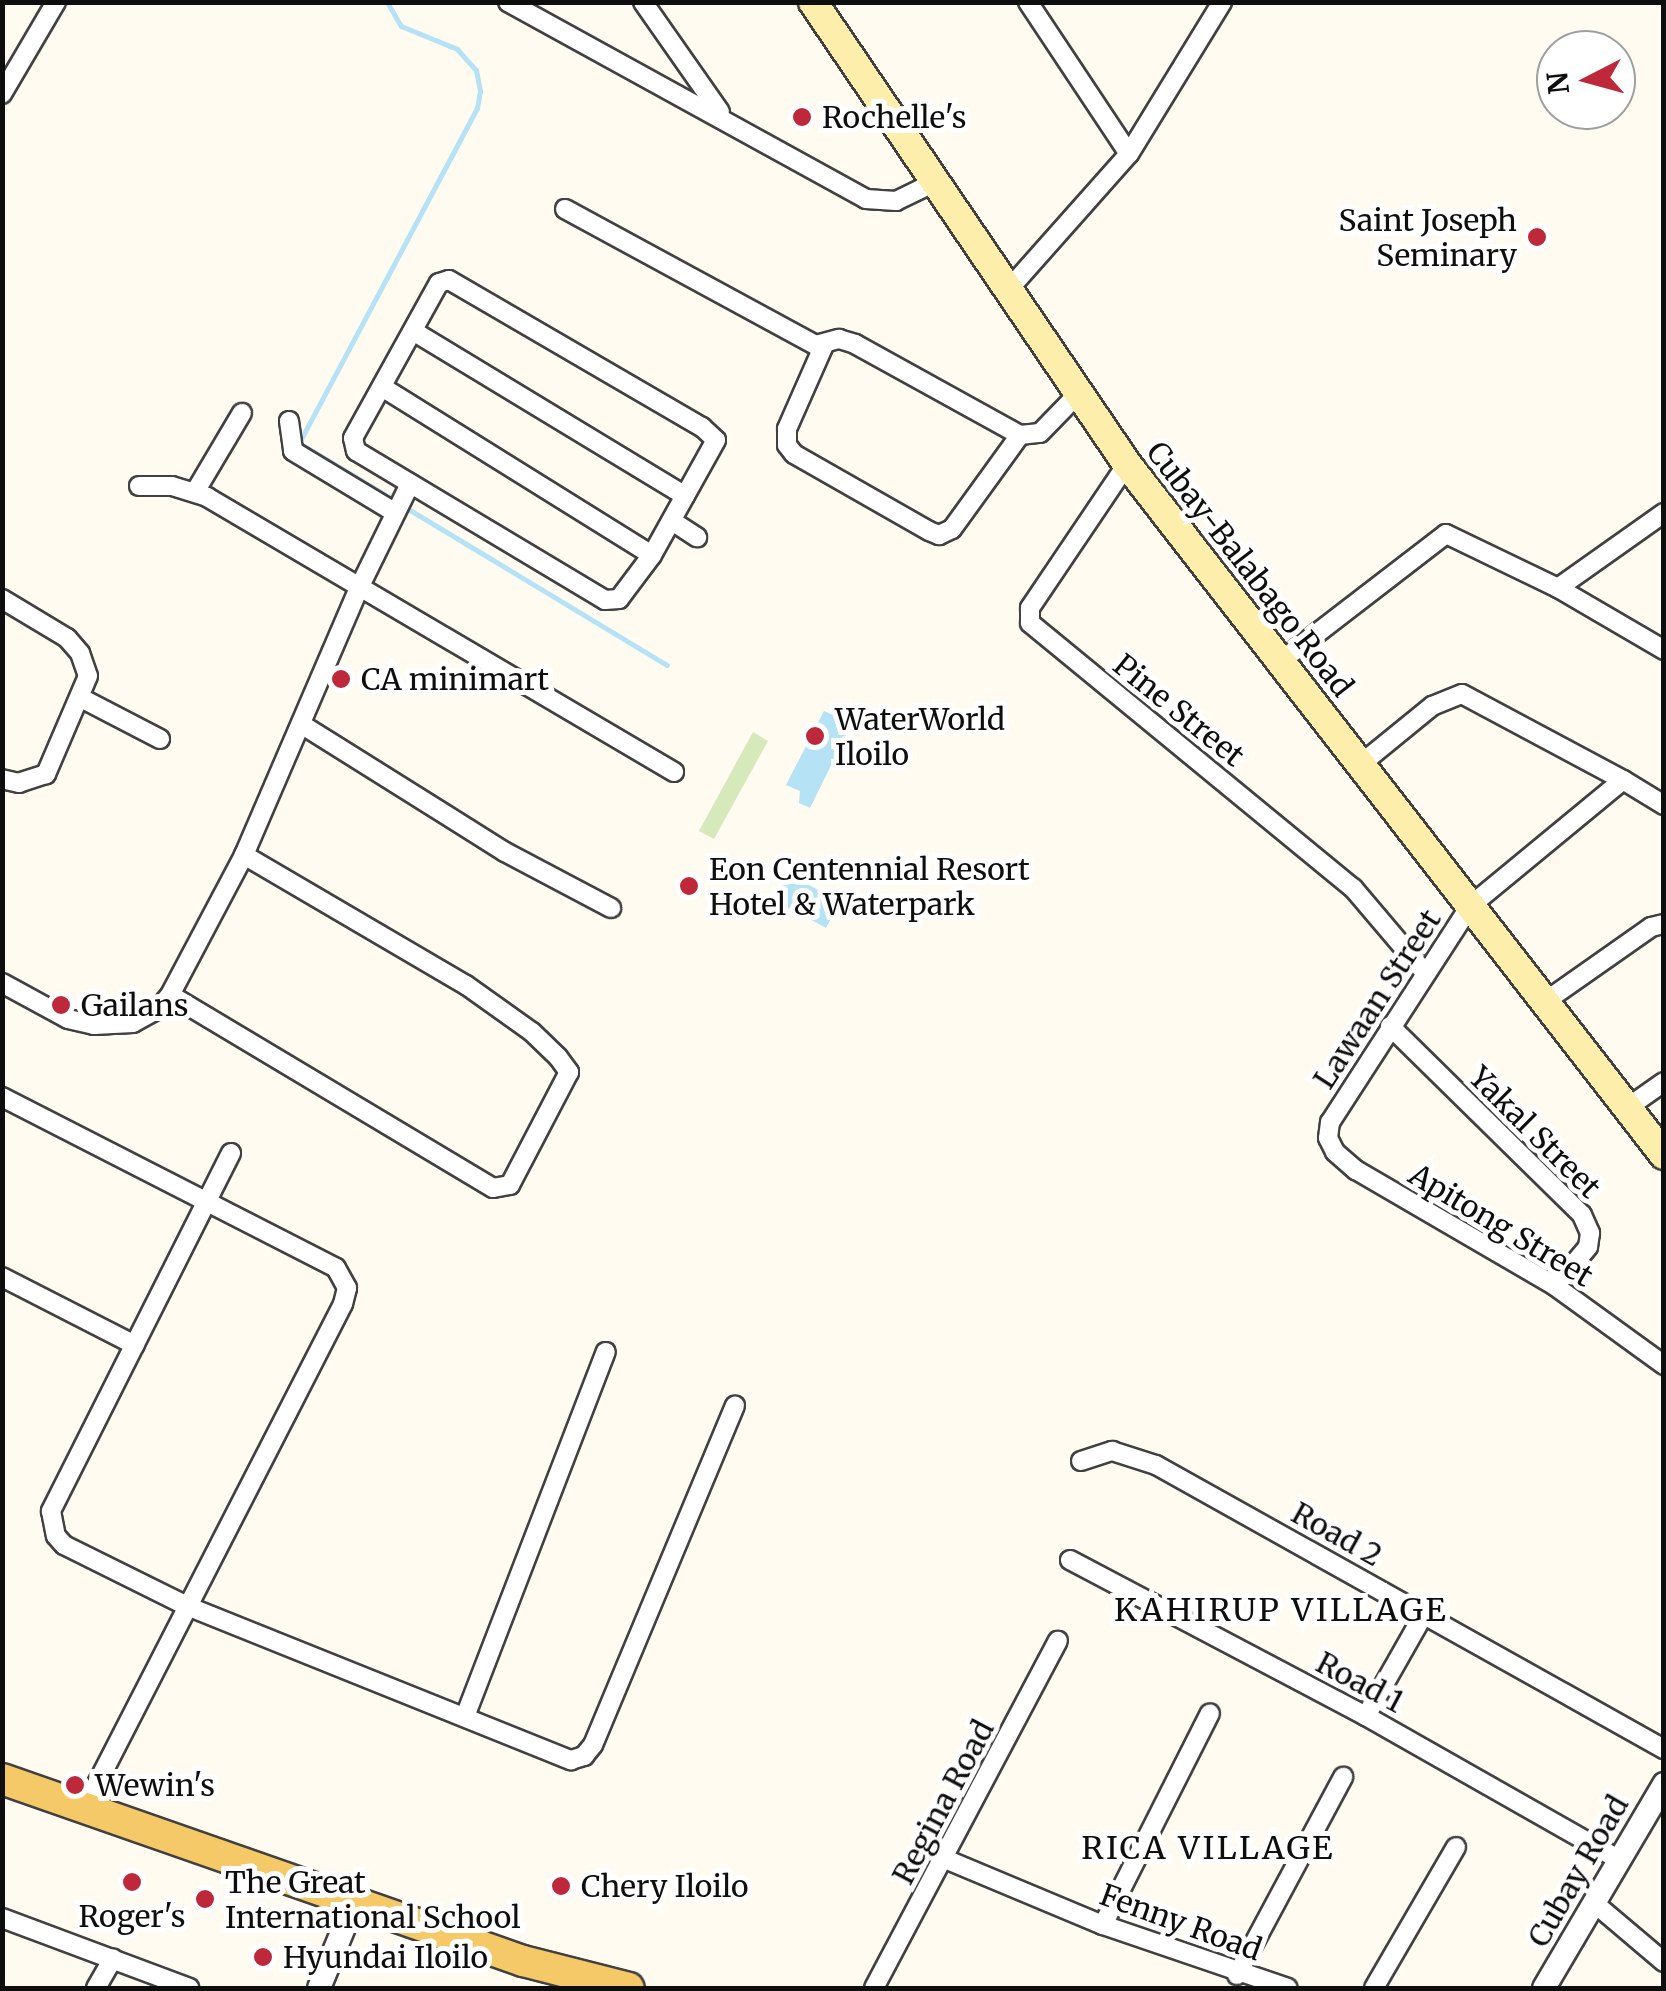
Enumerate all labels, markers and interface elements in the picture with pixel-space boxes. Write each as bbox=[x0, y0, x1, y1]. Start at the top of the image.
north arrow bbox=[1536, 30, 1636, 130]
text: N bbox=[1539, 70, 1577, 96]
place label: Rochelle's bbox=[822, 99, 966, 135]
marker: Rochelle's bbox=[791, 106, 813, 128]
place label: Saint Joseph Seminary bbox=[1339, 202, 1517, 272]
marker: Saint Joseph Seminary bbox=[1526, 226, 1548, 248]
street label: Cubay-Balabago Road bbox=[1139, 434, 1361, 704]
street label: Pine Street bbox=[1107, 646, 1251, 774]
place label: CA minimart bbox=[361, 661, 549, 697]
marker: CA minimart bbox=[330, 668, 352, 690]
place label: WaterWorld Iloilo bbox=[835, 701, 1005, 772]
marker: WaterWorld Iloilo bbox=[804, 725, 826, 747]
place label: Eon Centennial Resort Hotel & Waterpark bbox=[709, 851, 1030, 922]
marker: Eon Centennial Resort Hotel & Waterpark bbox=[678, 875, 700, 897]
street label: Lawaan Street bbox=[1306, 903, 1448, 1095]
place label: Gailans bbox=[81, 987, 189, 1023]
marker: Gailans bbox=[50, 994, 72, 1016]
street label: Yakal Street bbox=[1462, 1059, 1608, 1205]
street label: Apitong Street bbox=[1403, 1156, 1599, 1294]
street label: Road 2 bbox=[1286, 1495, 1388, 1573]
district label: KAHIRUP VILLAGE bbox=[1114, 1591, 1448, 1629]
street label: Road 1 bbox=[1310, 1644, 1410, 1720]
street label: Regina Road bbox=[885, 1714, 1001, 1890]
place label: Wewin's bbox=[95, 1767, 215, 1803]
marker: Wewin's bbox=[64, 1774, 86, 1796]
street label: Cubay Road bbox=[1520, 1789, 1636, 1953]
district label: RICA VILLAGE bbox=[1081, 1829, 1335, 1867]
place label: The Great International School bbox=[225, 1864, 520, 1934]
place label: Chery Iloilo bbox=[581, 1868, 749, 1904]
marker: Roger's bbox=[121, 1871, 143, 1893]
marker: Chery Iloilo bbox=[550, 1875, 572, 1897]
street label: Fenny Road bbox=[1095, 1876, 1267, 1968]
marker: The Great International School bbox=[194, 1888, 216, 1910]
place label: Roger's bbox=[78, 1898, 186, 1934]
place label: Hyundai Iloilo bbox=[283, 1939, 488, 1975]
marker: Hyundai Iloilo bbox=[252, 1946, 274, 1968]

